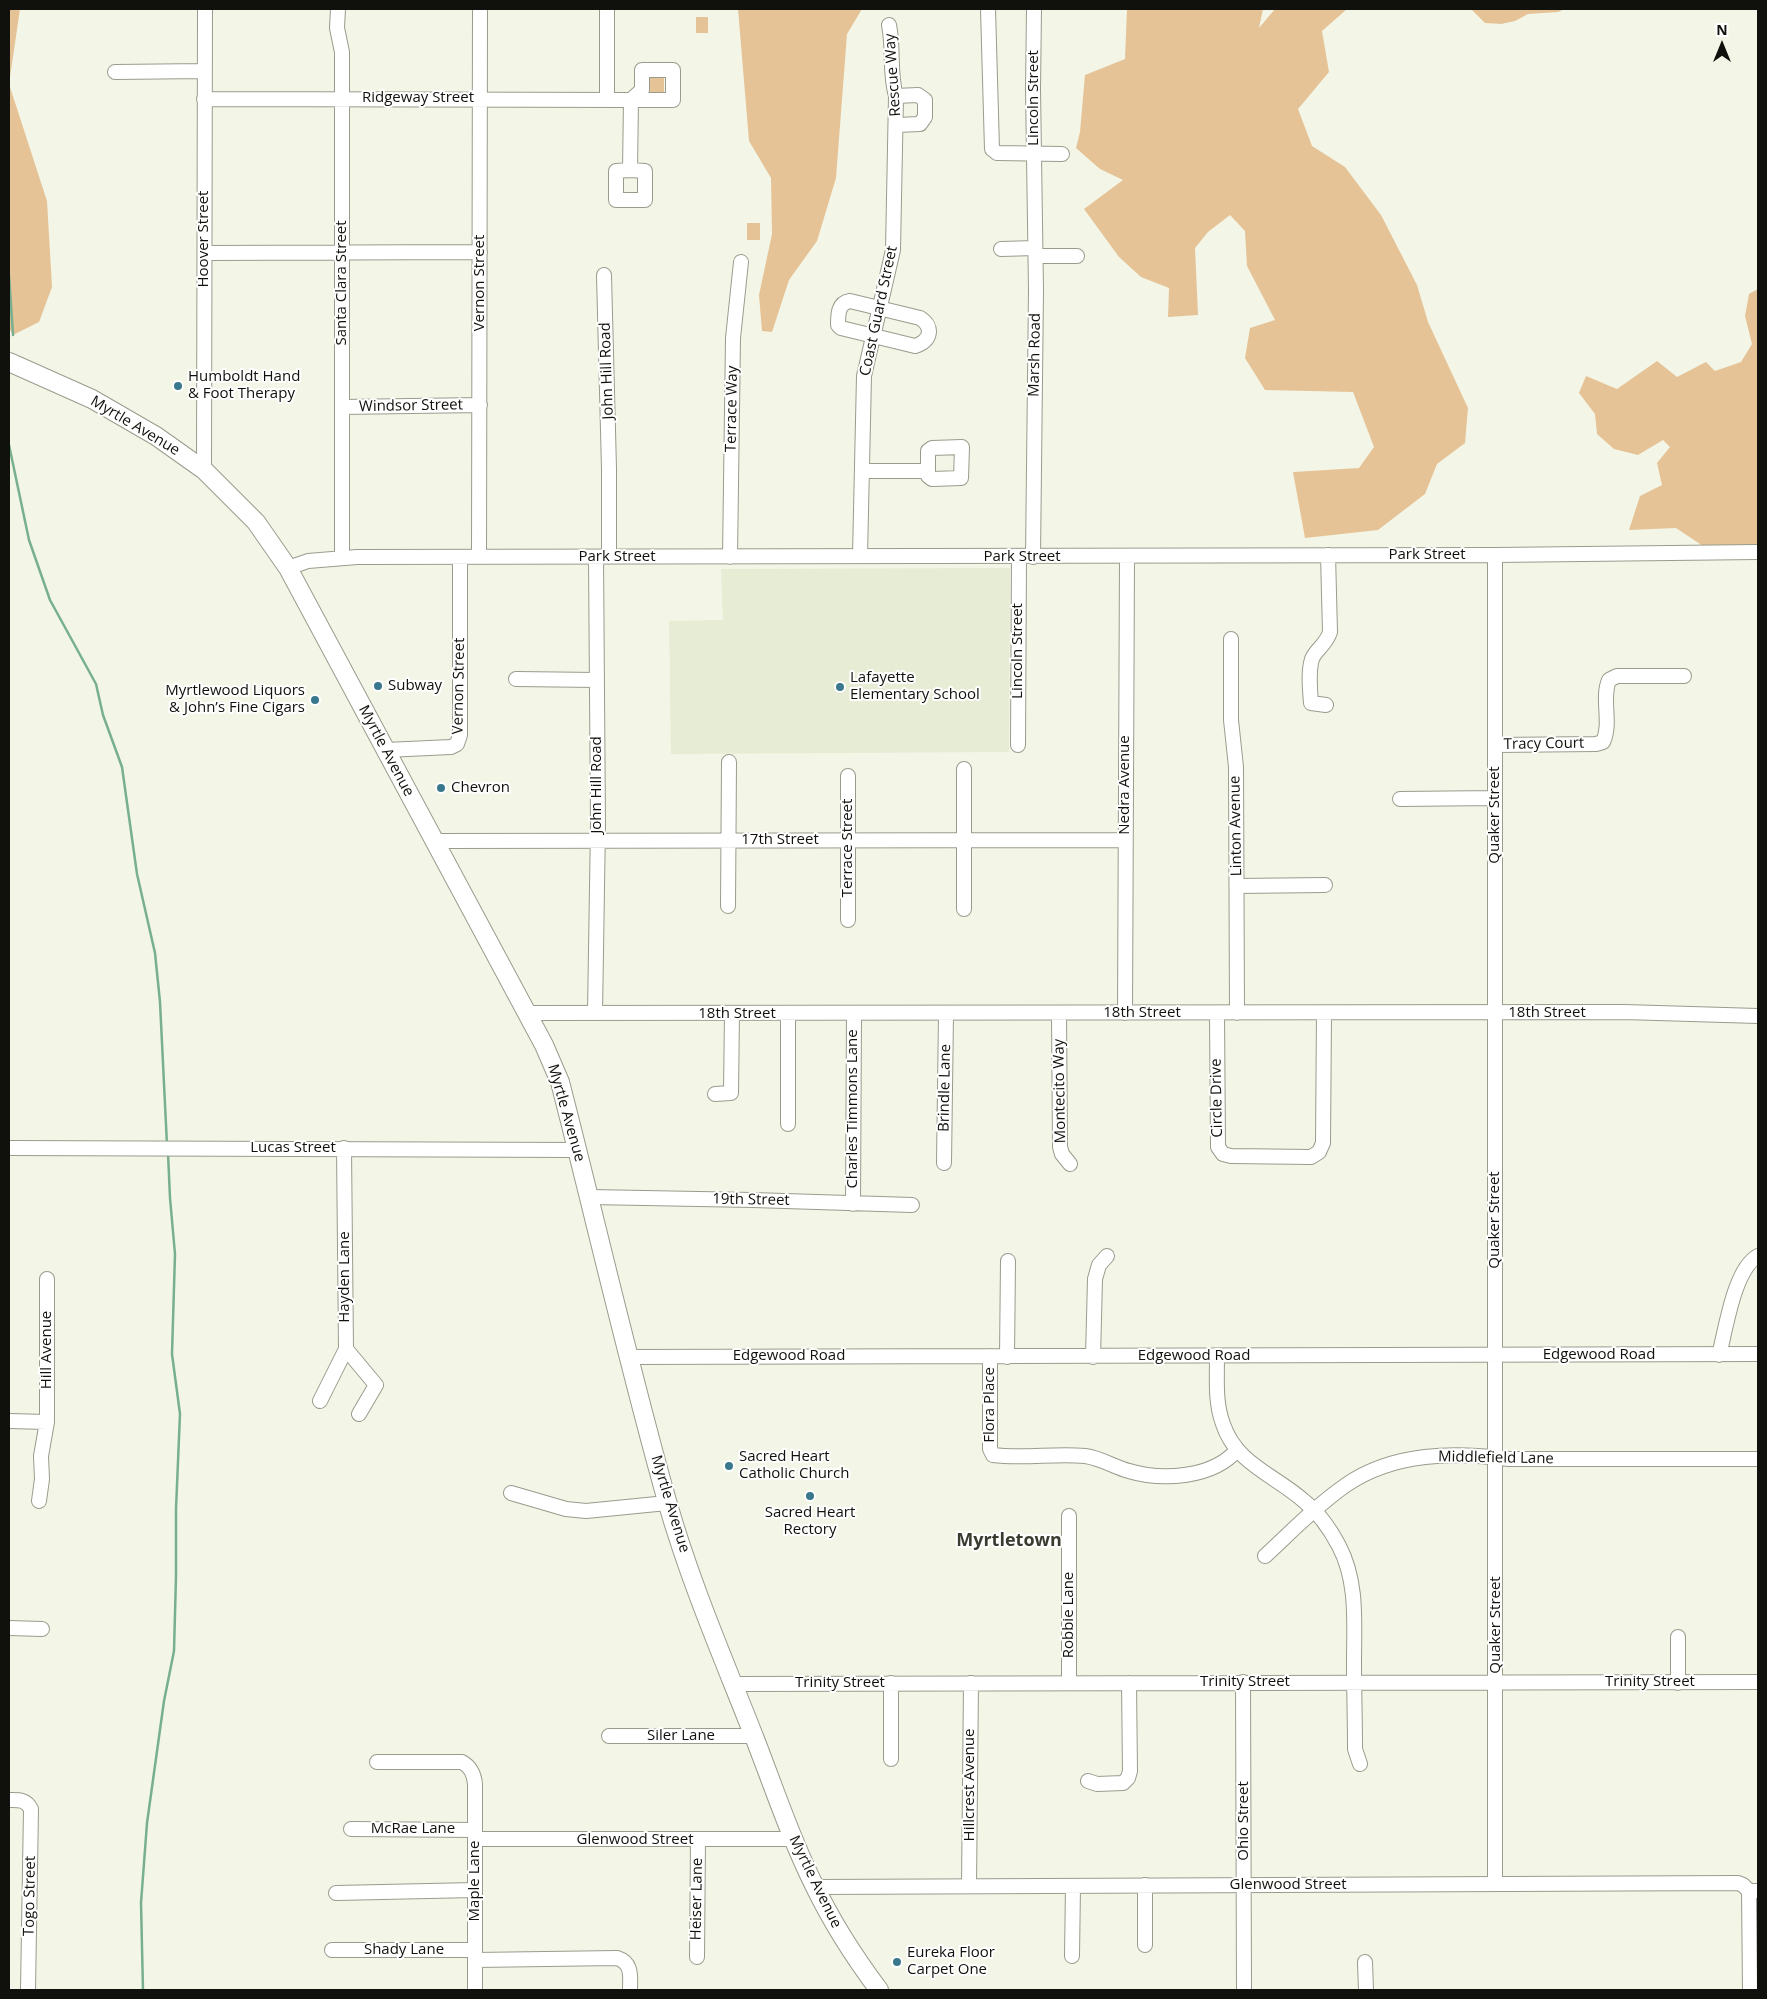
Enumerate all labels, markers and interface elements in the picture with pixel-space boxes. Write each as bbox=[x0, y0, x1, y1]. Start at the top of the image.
north arrow bbox=[1697, 20, 1747, 70]
text: N bbox=[1716, 20, 1728, 39]
street label: Rescue Way bbox=[881, 33, 905, 117]
street label: Lincoln Street bbox=[1025, 50, 1043, 146]
street label: Ridgeway Street bbox=[362, 89, 474, 107]
street label: Hoover Street bbox=[195, 191, 213, 287]
street label: Santa Clara Street bbox=[333, 220, 351, 346]
street label: Vernon Street bbox=[471, 235, 489, 331]
street label: Coast Guard Street bbox=[856, 244, 902, 378]
street label: Marsh Road bbox=[1025, 313, 1045, 397]
street label: John Hill Road bbox=[596, 322, 618, 420]
street label: Terrace Way bbox=[722, 366, 742, 452]
place label: Humboldt Hand & Foot Therapy bbox=[188, 368, 300, 403]
marker: Humboldt Hand & Foot Therapy bbox=[172, 380, 184, 392]
street label: Myrtle Avenue bbox=[87, 392, 183, 460]
street label: Windsor Street bbox=[359, 396, 463, 416]
street label: Park Street bbox=[1388, 546, 1466, 564]
street label: Park Street bbox=[578, 548, 656, 566]
street label: Park Street bbox=[983, 548, 1061, 566]
street label: Lincoln Street bbox=[1009, 603, 1027, 699]
street label: Vernon Street bbox=[449, 637, 469, 735]
place label: Lafayette Elementary School bbox=[850, 669, 980, 704]
place label: Subway bbox=[388, 677, 442, 695]
marker: Subway bbox=[372, 680, 384, 692]
marker: Lafayette Elementary School bbox=[834, 681, 846, 693]
place label: Myrtlewood Liquors & John’s Fine Cigars bbox=[165, 682, 305, 717]
marker: Myrtlewood Liquors & John’s Fine Cigars bbox=[309, 694, 321, 706]
street label: Myrtle Avenue bbox=[354, 702, 418, 800]
street label: Tracy Court bbox=[1504, 734, 1584, 754]
street label: Nedra Avenue bbox=[1116, 735, 1134, 835]
street label: John Hill Road bbox=[588, 736, 606, 834]
street label: Quaker Street bbox=[1486, 766, 1504, 864]
street label: Linton Avenue bbox=[1226, 776, 1246, 876]
place label: Chevron bbox=[451, 779, 510, 797]
marker: Chevron bbox=[435, 782, 447, 794]
street label: Terrace Street bbox=[839, 799, 857, 897]
street label: 17th Street bbox=[741, 831, 819, 849]
street label: 18th Street bbox=[1103, 1004, 1181, 1022]
street label: 18th Street bbox=[1508, 1004, 1586, 1022]
street label: 18th Street bbox=[698, 1005, 776, 1023]
street label: Charles Timmons Lane bbox=[844, 1029, 862, 1189]
street label: Montecito Way bbox=[1050, 1039, 1070, 1143]
street label: Brindle Lane bbox=[935, 1044, 955, 1132]
street label: Circle Drive bbox=[1207, 1058, 1227, 1138]
street label: Myrtle Avenue bbox=[543, 1062, 589, 1164]
street label: Lucas Street bbox=[250, 1139, 336, 1157]
street label: Quaker Street bbox=[1486, 1171, 1504, 1269]
street label: 19th Street bbox=[712, 1190, 790, 1210]
street label: Hayden Lane bbox=[336, 1231, 354, 1323]
street label: Hill Avenue bbox=[38, 1311, 56, 1389]
street label: Edgewood Road bbox=[1543, 1346, 1655, 1364]
street label: Edgewood Road bbox=[733, 1347, 845, 1365]
street label: Edgewood Road bbox=[1138, 1347, 1250, 1365]
street label: Flora Place bbox=[981, 1367, 999, 1443]
place label: Sacred Heart Catholic Church bbox=[739, 1448, 849, 1483]
street label: Middlefield Lane bbox=[1438, 1448, 1554, 1468]
street label: Myrtle Avenue bbox=[647, 1453, 693, 1555]
marker: Sacred Heart Catholic Church bbox=[723, 1460, 735, 1472]
marker: Sacred Heart Rectory bbox=[804, 1490, 816, 1502]
place label: Sacred Heart Rectory bbox=[765, 1504, 855, 1539]
district label: Myrtletown bbox=[956, 1530, 1062, 1552]
street label: Robbie Lane bbox=[1060, 1572, 1078, 1658]
street label: Quaker Street bbox=[1487, 1576, 1505, 1674]
street label: Trinity Street bbox=[1200, 1673, 1290, 1691]
street label: Trinity Street bbox=[1605, 1673, 1695, 1691]
street label: Trinity Street bbox=[795, 1674, 885, 1692]
street label: Siler Lane bbox=[647, 1727, 715, 1745]
street label: Hillcrest Avenue bbox=[961, 1729, 979, 1841]
street label: Ohio Street bbox=[1235, 1781, 1253, 1861]
street label: McRae Lane bbox=[371, 1820, 455, 1838]
street label: Glenwood Street bbox=[577, 1831, 693, 1849]
street label: Myrtle Avenue bbox=[785, 1833, 845, 1931]
street label: Maple Lane bbox=[466, 1841, 484, 1921]
street label: Togo Street bbox=[20, 1856, 40, 1936]
street label: Heiser Lane bbox=[687, 1858, 707, 1940]
street label: Glenwood Street bbox=[1230, 1876, 1346, 1894]
street label: Shady Lane bbox=[364, 1941, 444, 1959]
place label: Eureka Floor Carpet One bbox=[907, 1944, 995, 1979]
marker: Eureka Floor Carpet One bbox=[891, 1956, 903, 1968]

